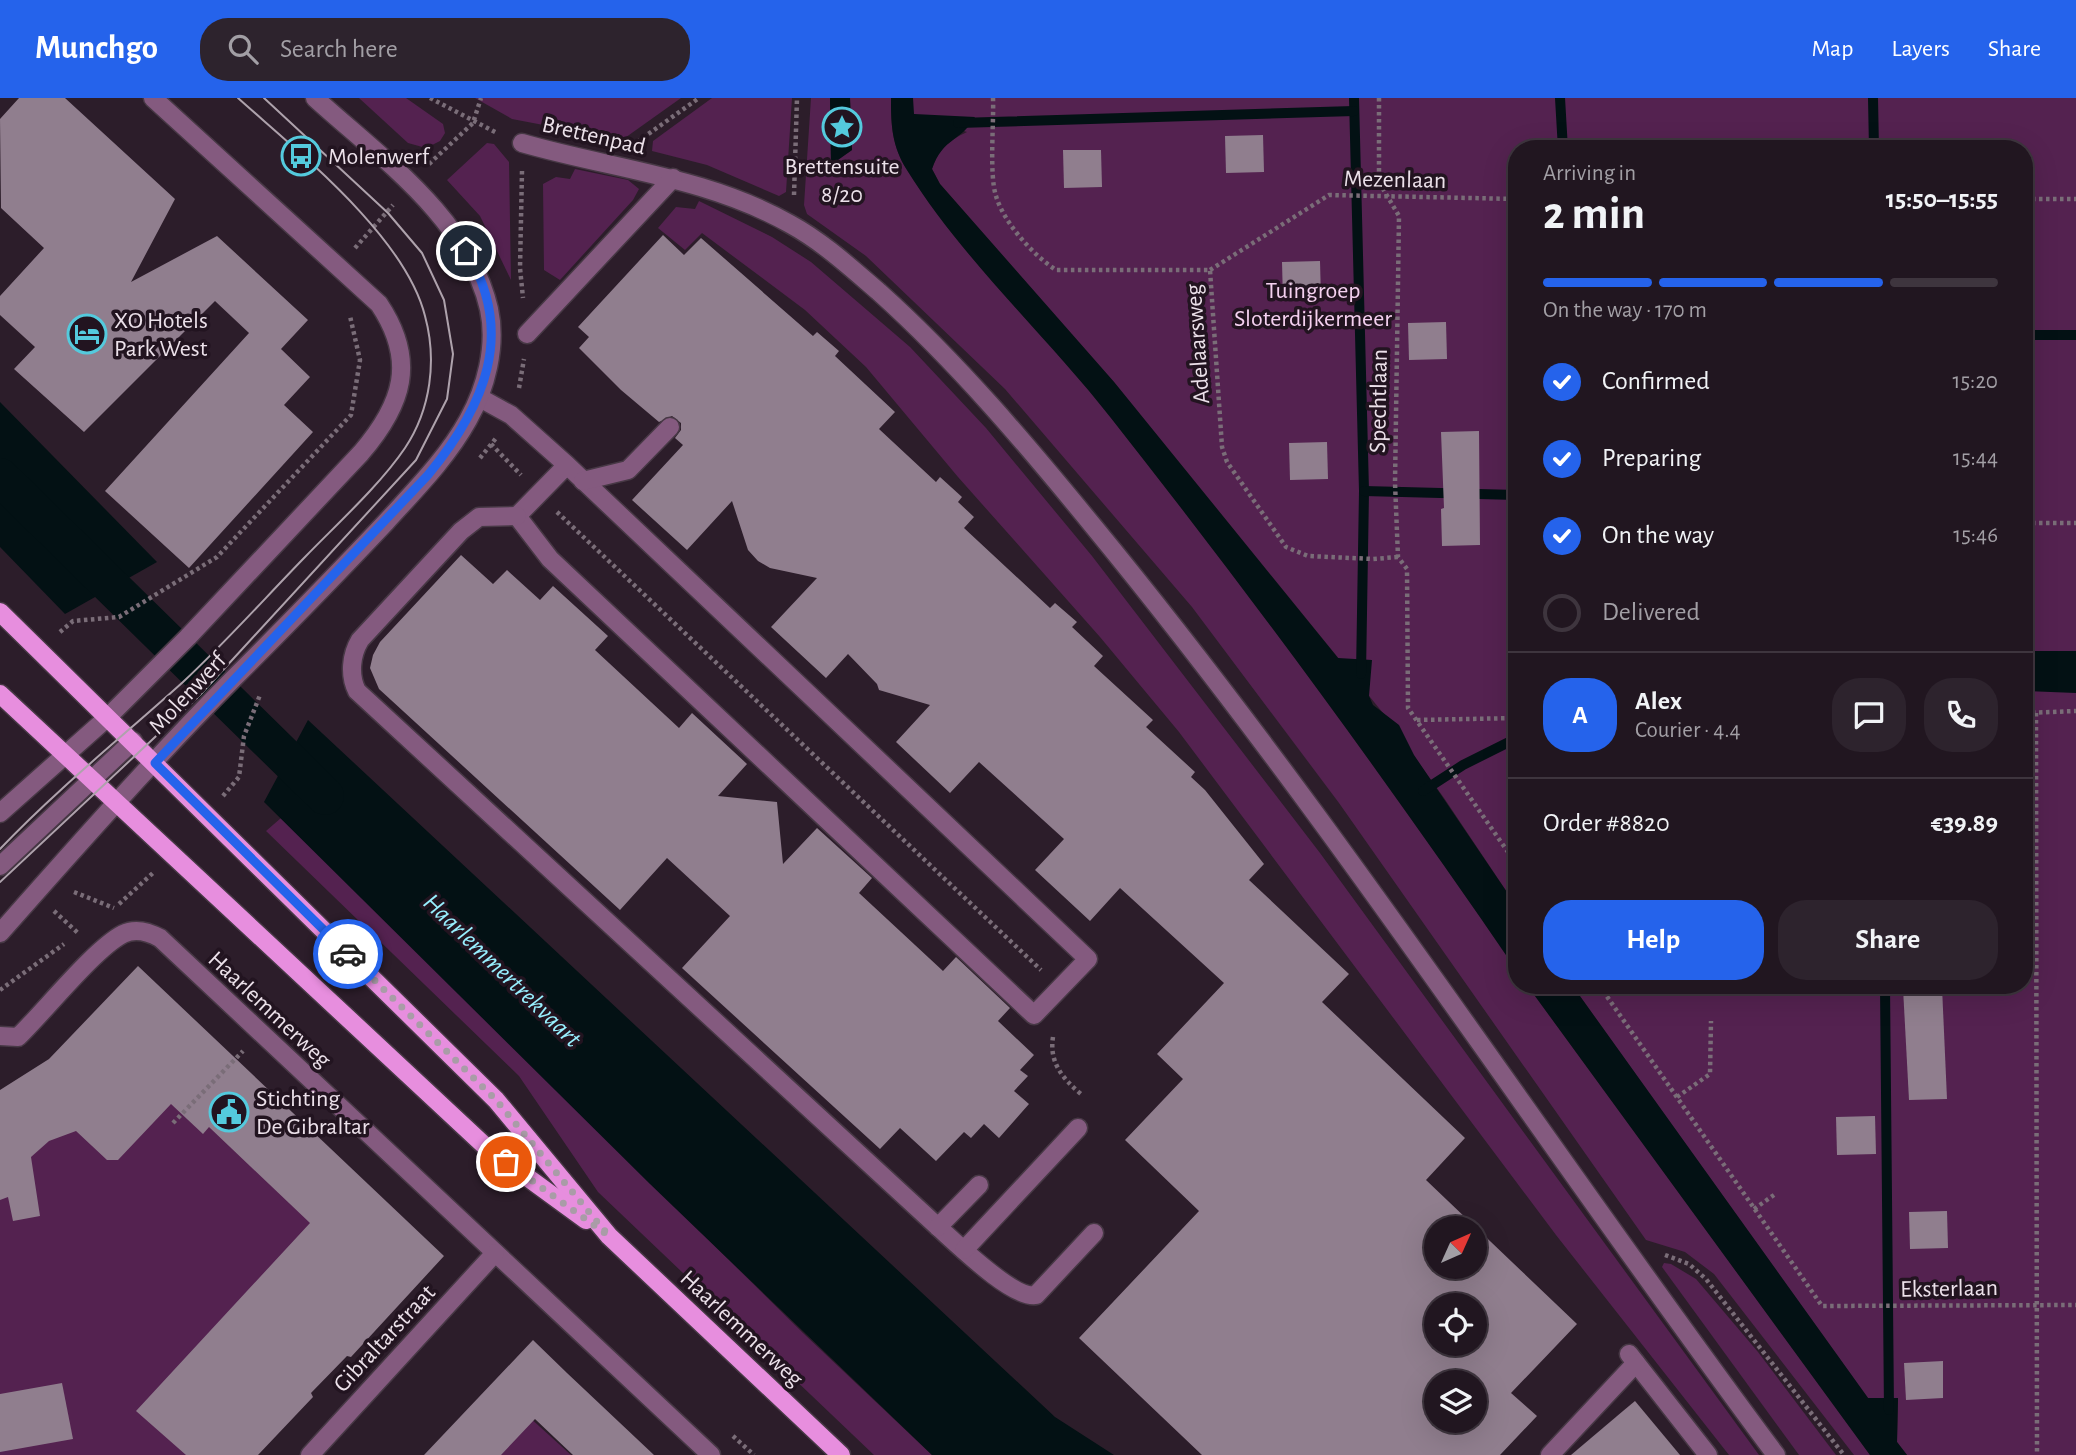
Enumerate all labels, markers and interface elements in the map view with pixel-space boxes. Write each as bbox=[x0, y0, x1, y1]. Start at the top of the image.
search box bbox=[200, 18, 690, 81]
icon: search bbox=[224, 30, 262, 68]
text: Munchgo bbox=[35, 32, 158, 65]
text: Search here bbox=[280, 36, 398, 62]
text: Map bbox=[1811, 37, 1853, 61]
text: Layers bbox=[1891, 37, 1950, 61]
text: Share bbox=[1988, 37, 2041, 61]
place icon: Brettensuite 8/20 bbox=[821, 106, 863, 148]
street label: Brettenpad bbox=[540, 112, 648, 160]
bus stop icon: Molenwerf bbox=[280, 135, 322, 177]
place label: Molenwerf bbox=[328, 145, 431, 169]
place label: Brettensuite 8/20 bbox=[784, 155, 900, 207]
text: Arriving in bbox=[1543, 162, 1636, 185]
street label: Mezenlaan bbox=[1343, 167, 1447, 193]
text: 15:50–15:55 bbox=[1886, 186, 1998, 212]
text: 2 min bbox=[1543, 191, 1645, 237]
pin bbox=[436, 221, 496, 281]
icon: home bbox=[447, 232, 485, 270]
park label: Tuingroep Sloterdijkermeer bbox=[1234, 279, 1392, 331]
street label: Adelaarsweg bbox=[1182, 283, 1214, 405]
text: On the way · 170 m bbox=[1543, 299, 1707, 322]
place label: XO Hotels Park West bbox=[114, 309, 208, 361]
hotel icon: XO Hotels Park West bbox=[66, 313, 108, 355]
street label: Spechtlaan bbox=[1366, 349, 1392, 453]
icon: check bbox=[1543, 363, 1581, 401]
text: Confirmed bbox=[1602, 368, 1710, 394]
text: 15:20 bbox=[1953, 370, 1998, 393]
icon: check bbox=[1543, 440, 1581, 478]
text: Preparing bbox=[1602, 445, 1701, 471]
text: 15:44 bbox=[1953, 447, 1998, 470]
icon: check bbox=[1543, 517, 1581, 555]
text: On the way bbox=[1602, 522, 1714, 548]
text: 15:46 bbox=[1953, 524, 1998, 547]
text: Delivered bbox=[1602, 599, 1700, 625]
street label: Molenwerf bbox=[144, 647, 232, 739]
button: chat bbox=[1832, 678, 1906, 752]
button: phone bbox=[1924, 678, 1998, 752]
text: Alex bbox=[1635, 688, 1682, 714]
text: A bbox=[1572, 702, 1588, 728]
text: Courier · 4.4 bbox=[1635, 719, 1741, 742]
text: Order #8820 bbox=[1543, 810, 1670, 836]
text: €39.89 bbox=[1931, 810, 1998, 836]
water label: Haarlemmertrekvaart bbox=[418, 889, 587, 1053]
button: Help bbox=[1543, 900, 1764, 980]
button: Share bbox=[1778, 900, 1998, 980]
courier bbox=[313, 919, 383, 989]
icon: car bbox=[329, 935, 367, 973]
street label: Haarlemmerweg bbox=[203, 947, 336, 1073]
place label: Stichting De Gibraltar bbox=[256, 1087, 370, 1139]
public building icon: Stichting De Gibraltar bbox=[208, 1091, 250, 1133]
pin bbox=[476, 1132, 536, 1192]
icon: bag bbox=[487, 1143, 525, 1181]
north arrow bbox=[1424, 1216, 1488, 1279]
map controls bbox=[1424, 1216, 1487, 1433]
street label: Haarlemmerweg bbox=[675, 1266, 808, 1392]
street label: Eksterlaan bbox=[1900, 1276, 1998, 1302]
street label: Gibraltarstraat bbox=[329, 1280, 440, 1397]
button: locate bbox=[1424, 1293, 1487, 1356]
button: layers bbox=[1424, 1370, 1487, 1433]

